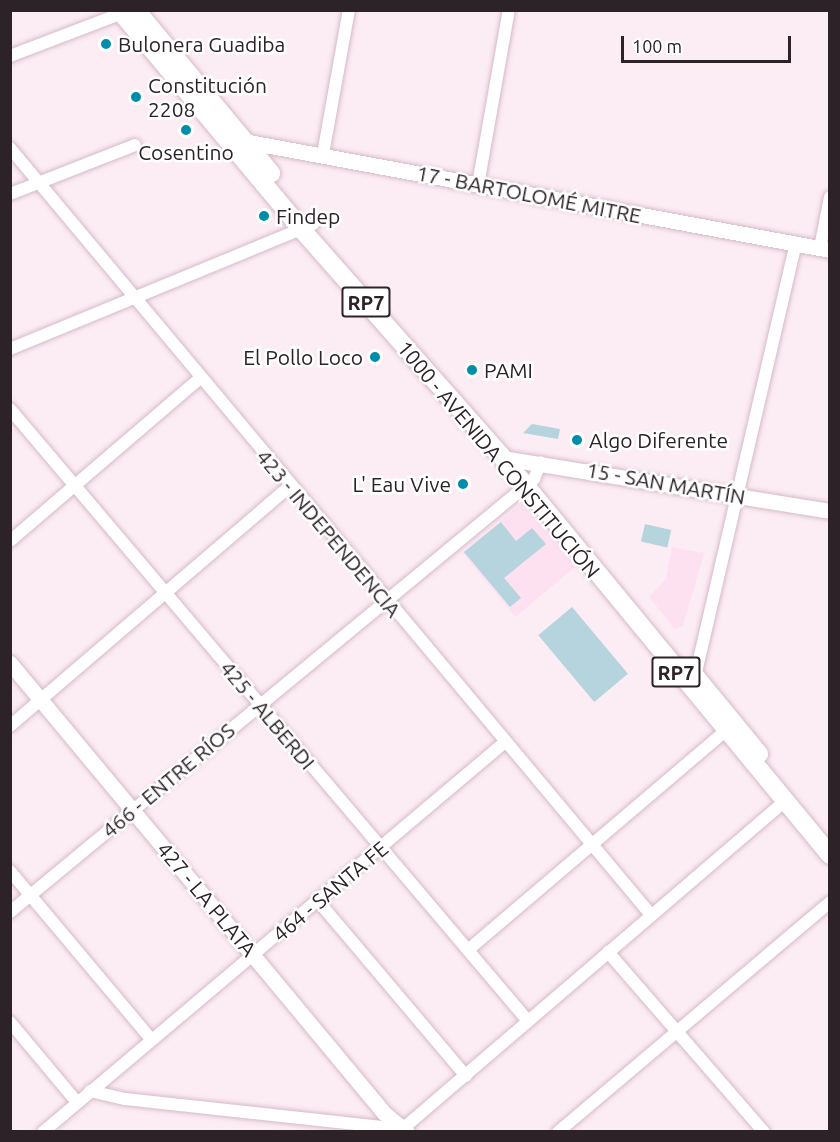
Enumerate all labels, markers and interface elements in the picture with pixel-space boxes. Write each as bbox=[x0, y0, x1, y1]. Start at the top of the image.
scale bar bbox=[624, 24, 794, 62]
place label: Bulonera Guadiba bbox=[118, 31, 285, 57]
text: 100 m bbox=[632, 36, 682, 56]
marker: Bulonera Guadiba bbox=[99, 37, 113, 51]
place label: Constitución 2208 bbox=[148, 72, 267, 122]
marker: Constitución 2208 bbox=[129, 90, 143, 104]
marker: Cosentino bbox=[179, 123, 193, 137]
place label: Cosentino bbox=[138, 139, 234, 165]
street label: 17 - BARTOLOMÉ MITRE bbox=[415, 160, 643, 228]
place label: Findep bbox=[276, 203, 340, 229]
marker: Findep bbox=[257, 209, 271, 223]
road number: RP7 bbox=[340, 285, 392, 319]
street label: 1000 - AVENIDA CONSTITUCIÓN bbox=[392, 335, 606, 583]
place label: El Pollo Loco bbox=[243, 344, 363, 370]
marker: El Pollo Loco bbox=[368, 350, 382, 364]
place label: PAMI bbox=[484, 357, 533, 383]
marker: PAMI bbox=[465, 363, 479, 377]
place label: Algo Diferente bbox=[589, 427, 728, 453]
marker: Algo Diferente bbox=[570, 433, 584, 447]
street label: 423 - INDEPENDENCIA bbox=[252, 444, 406, 622]
street label: 15 - SAN MARTÍN bbox=[585, 457, 747, 509]
place label: L' Eau Vive bbox=[353, 471, 451, 497]
marker: L' Eau Vive bbox=[456, 477, 470, 491]
road number: RP7 bbox=[650, 655, 702, 689]
street label: 425 - ALBERDI bbox=[215, 656, 321, 774]
street label: 466 - ENTRE RÍOS bbox=[97, 717, 239, 843]
street label: 464 - SANTA FE bbox=[267, 835, 393, 947]
street label: 427 - LA PLATA bbox=[152, 837, 262, 961]

